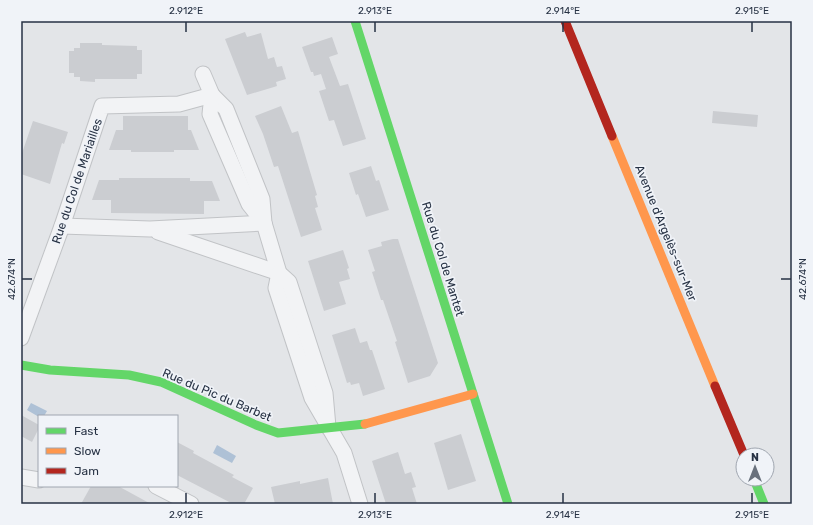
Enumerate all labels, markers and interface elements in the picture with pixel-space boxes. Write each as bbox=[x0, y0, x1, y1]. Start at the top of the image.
text: 2.912°E bbox=[169, 5, 203, 17]
text: 2.913°E bbox=[358, 5, 392, 17]
text: 2.914°E bbox=[546, 5, 580, 17]
text: 2.915°E bbox=[735, 5, 769, 17]
street label: Rue du Col de Mariailles bbox=[49, 117, 105, 245]
street label: Avenue d'Argelès-sur-Mer bbox=[632, 163, 700, 304]
street label: Rue du Col de Mantet bbox=[419, 200, 467, 318]
text: 42.674°N bbox=[6, 258, 18, 300]
text: 42.674°N bbox=[797, 258, 809, 300]
street label: Rue du Pic du Barbet bbox=[160, 366, 274, 424]
legend bbox=[38, 415, 178, 487]
text: Fast bbox=[74, 424, 98, 438]
text: Slow bbox=[74, 444, 101, 458]
north arrow bbox=[735, 447, 775, 487]
text: N bbox=[751, 451, 759, 464]
text: Jam bbox=[74, 464, 99, 478]
text: 2.912°E bbox=[169, 509, 203, 521]
text: 2.913°E bbox=[358, 509, 392, 521]
text: 2.914°E bbox=[546, 509, 580, 521]
text: 2.915°E bbox=[735, 509, 769, 521]

